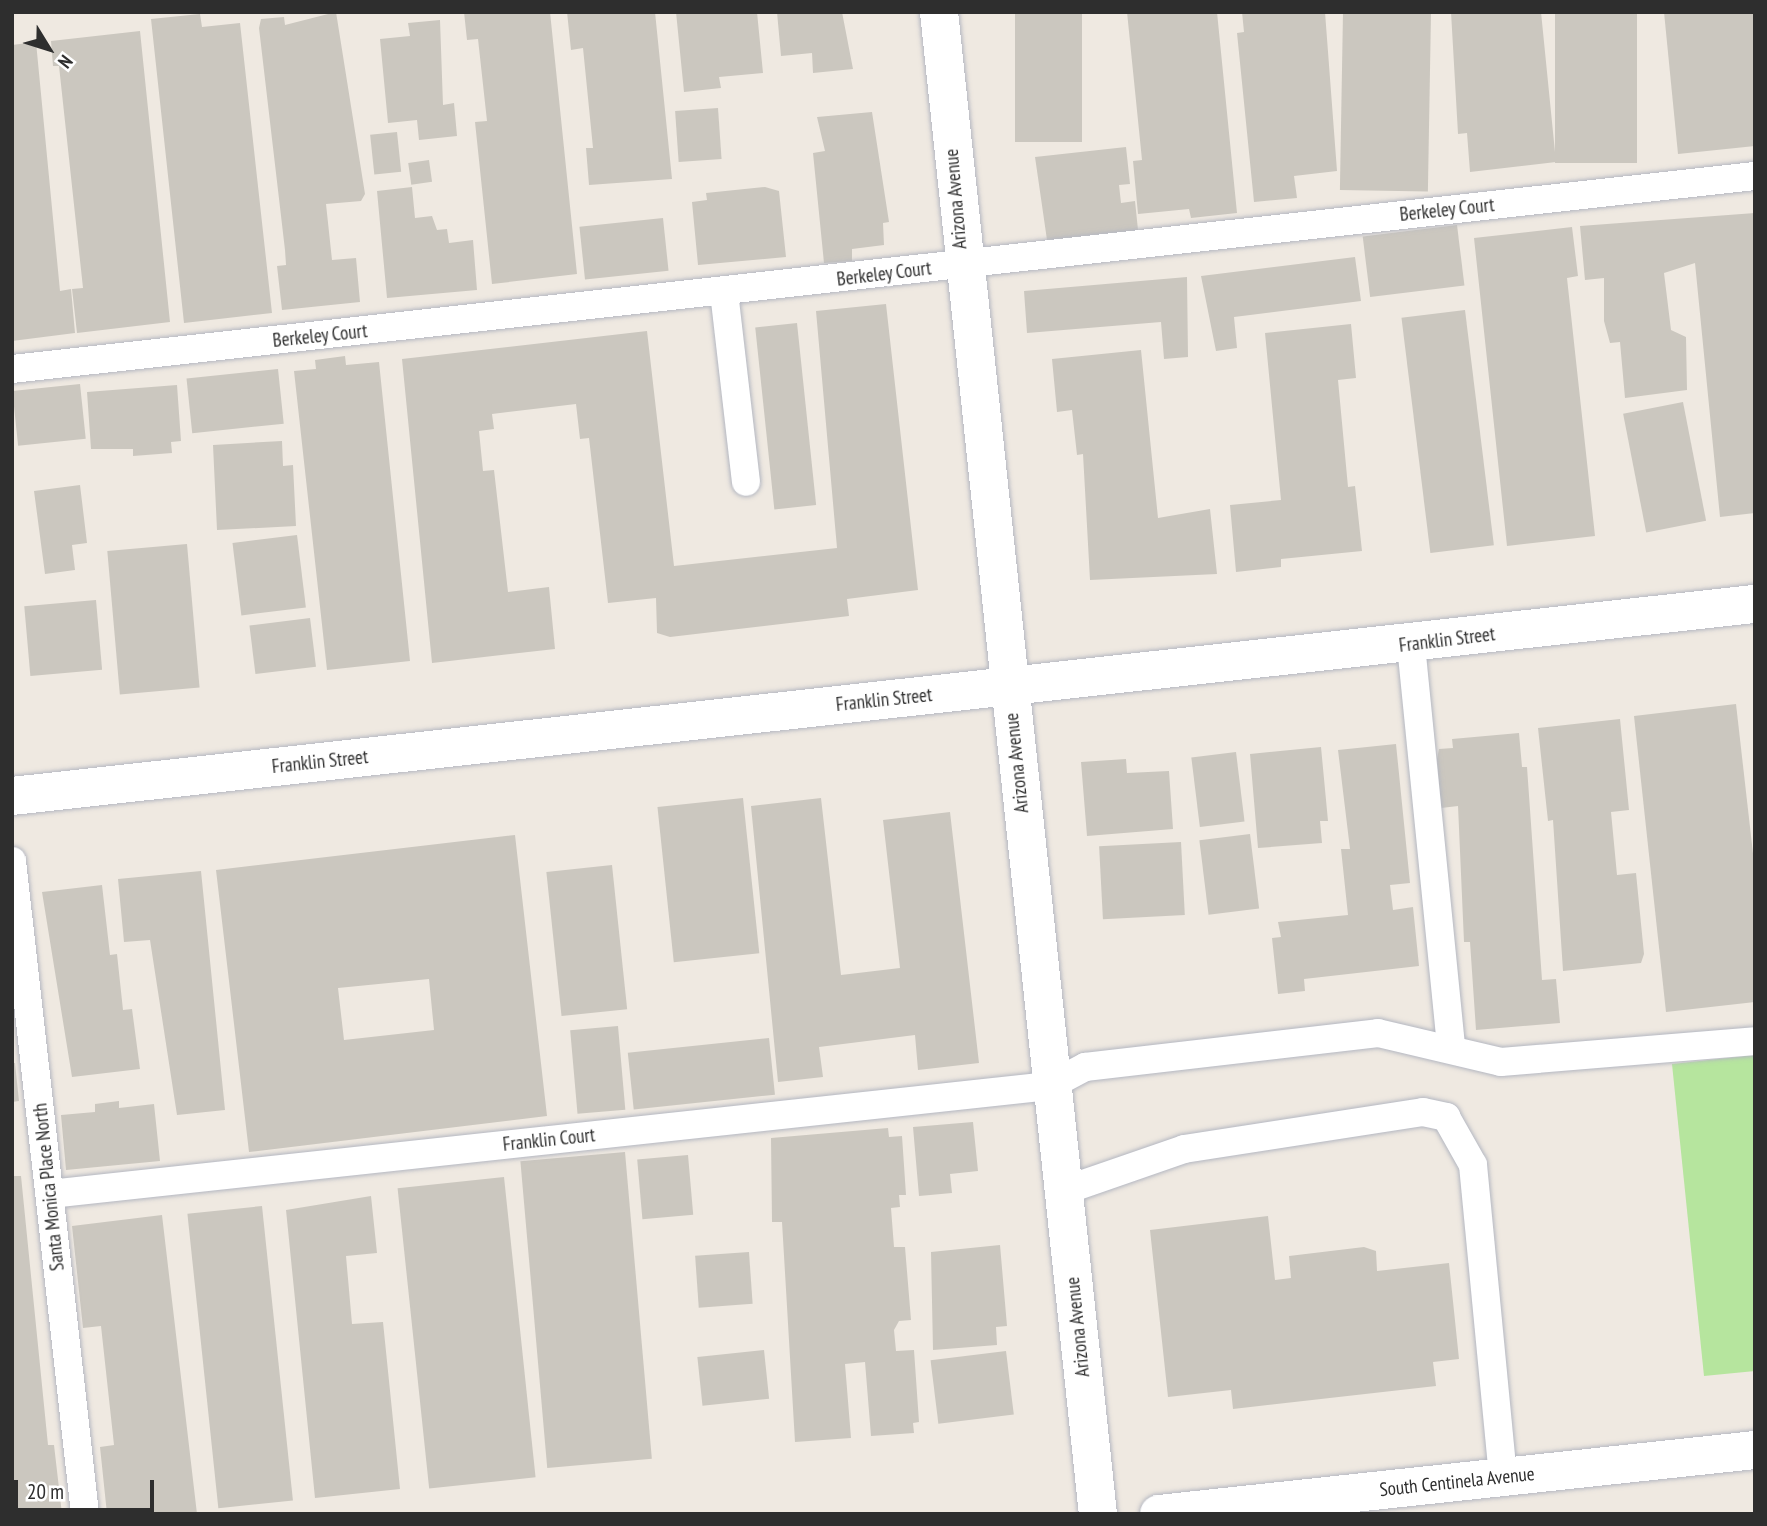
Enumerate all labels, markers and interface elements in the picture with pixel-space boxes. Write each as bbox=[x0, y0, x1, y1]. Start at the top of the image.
north arrow bbox=[14, 14, 84, 84]
text: N bbox=[53, 50, 78, 73]
street label: Arizona Avenue bbox=[940, 148, 972, 250]
street label: Berkeley Court bbox=[1398, 194, 1496, 226]
street label: Berkeley Court bbox=[835, 257, 933, 291]
street label: Berkeley Court bbox=[271, 320, 369, 352]
street label: Franklin Street bbox=[1398, 623, 1496, 657]
street label: Franklin Street bbox=[835, 684, 933, 716]
street label: Arizona Avenue bbox=[1000, 712, 1034, 814]
street label: Franklin Street bbox=[271, 746, 369, 778]
street label: Santa Monica Place North bbox=[29, 1102, 69, 1272]
street label: Franklin Court bbox=[502, 1124, 596, 1156]
street label: Arizona Avenue bbox=[1061, 1276, 1095, 1378]
street label: South Centinela Avenue bbox=[1378, 1462, 1536, 1502]
scale bar bbox=[18, 1466, 158, 1510]
text: 20 m bbox=[27, 1478, 64, 1505]

